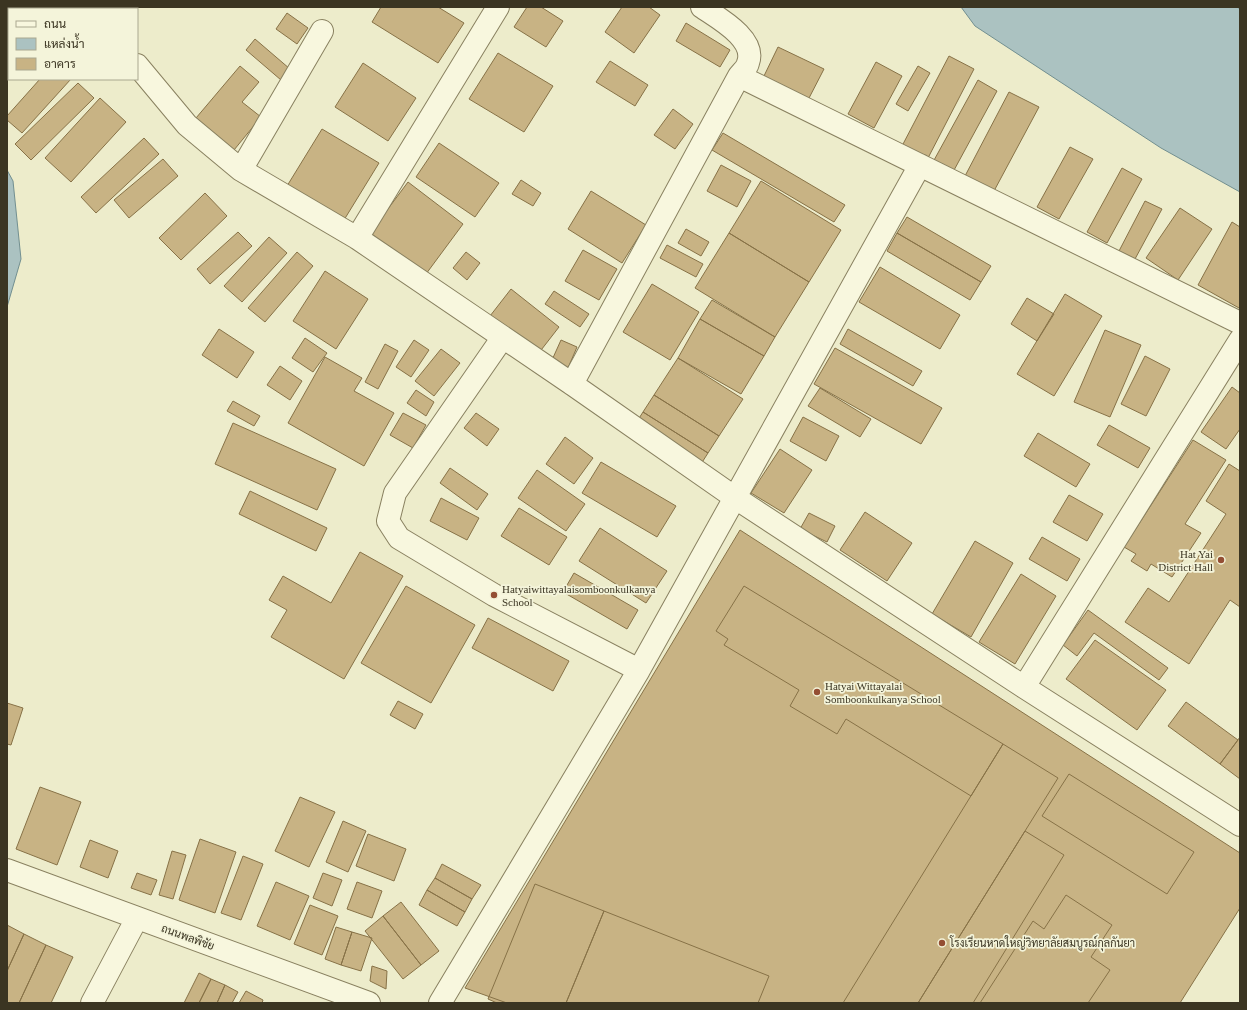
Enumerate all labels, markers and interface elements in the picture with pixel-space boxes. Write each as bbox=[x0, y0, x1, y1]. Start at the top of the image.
legend bbox=[8, 8, 138, 80]
text: ถนน bbox=[44, 17, 67, 31]
text: แหล่งน้ำ bbox=[44, 33, 84, 51]
text: อาคาร bbox=[44, 57, 76, 71]
place label: Hat Yai District Hall bbox=[1158, 548, 1213, 573]
marker: Hat Yai District Hall bbox=[1216, 555, 1226, 565]
place label: Hatyaiwittayalaisomboonkulkanya School bbox=[502, 583, 655, 608]
marker: Hatyaiwittayalaisomboonkulkanya School bbox=[489, 590, 499, 600]
place label: Hatyai Wittayalai Somboonkulkanya School bbox=[825, 680, 941, 705]
marker: Hatyai Wittayalai Somboonkulkanya School bbox=[812, 687, 822, 697]
street label: ถนนพลพิชัย bbox=[160, 921, 217, 952]
place label: โรงเรียนหาดใหญ่วิทยาลัยสมบูรณ์กุลกันยา bbox=[949, 935, 1135, 952]
marker: โรงเรียนหาดใหญ่วิทยาลัยสมบูรณ์กุลกันยา bbox=[937, 938, 947, 948]

